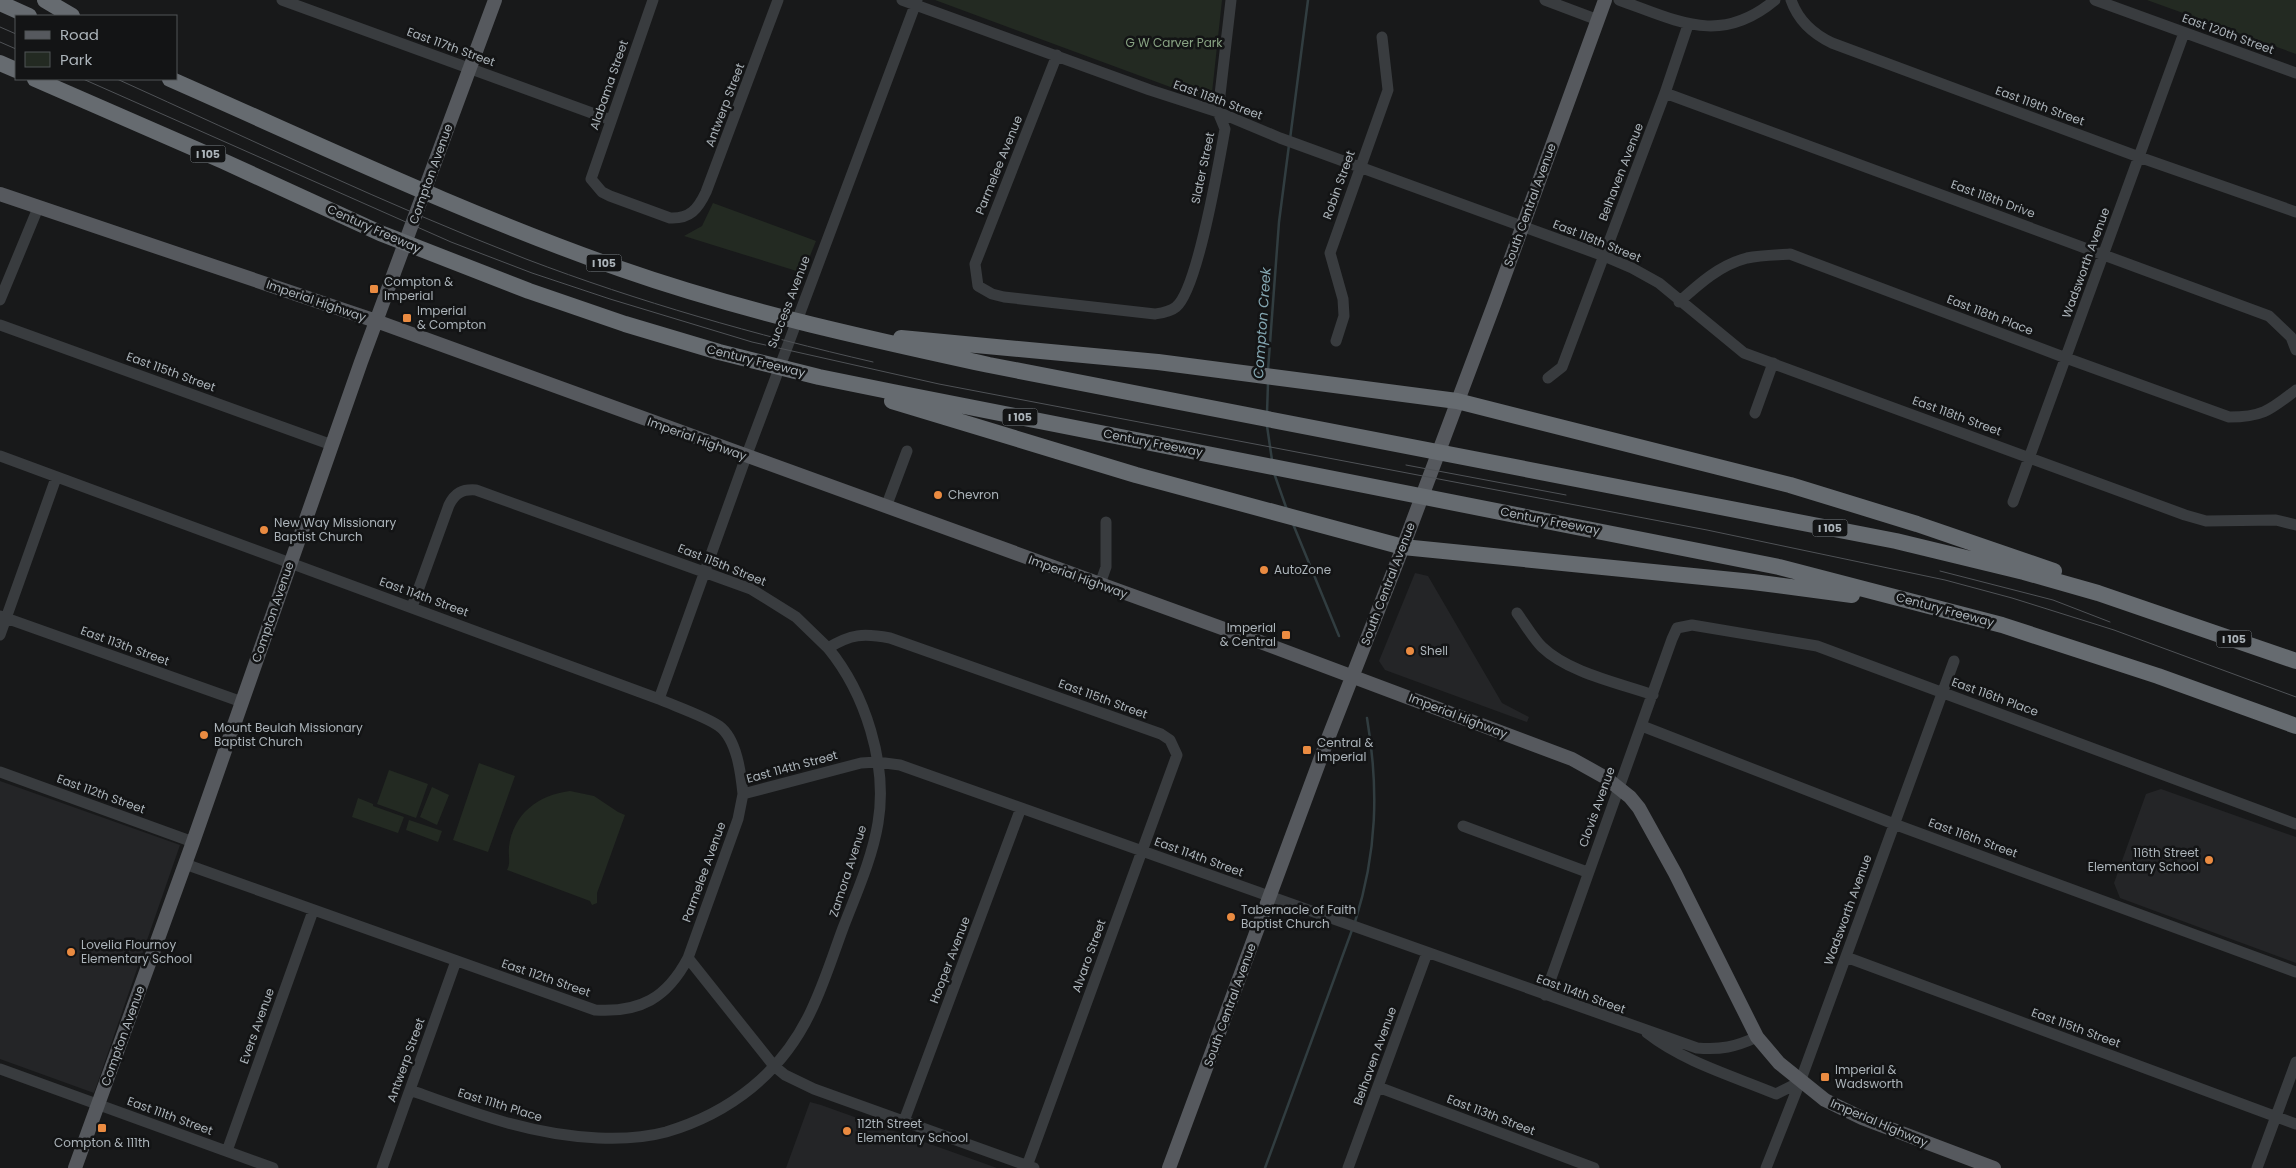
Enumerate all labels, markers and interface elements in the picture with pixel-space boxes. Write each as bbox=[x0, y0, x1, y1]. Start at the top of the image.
street label: East 120th Street bbox=[2180, 9, 2277, 58]
legend bbox=[15, 15, 178, 80]
street label: East 117th Street bbox=[405, 23, 498, 70]
text: Road bbox=[60, 24, 99, 45]
park label: G W Carver Park bbox=[1126, 34, 1223, 51]
street label: Alabama Street bbox=[585, 38, 632, 132]
text: Park bbox=[60, 49, 92, 70]
street label: Antwerp Street bbox=[701, 61, 748, 149]
street label: East 118th Street bbox=[1171, 76, 1265, 124]
street label: East 119th Street bbox=[1993, 82, 2087, 130]
street label: Parmelee Avenue bbox=[971, 113, 1026, 217]
street label: Belhaven Avenue bbox=[1594, 120, 1647, 223]
street label: Compton Avenue bbox=[405, 121, 457, 226]
street label: Slater Street bbox=[1187, 131, 1218, 205]
street label: South Central Avenue bbox=[1499, 141, 1560, 269]
road number: I 105 bbox=[190, 146, 226, 162]
street label: Robin Street bbox=[1318, 148, 1359, 222]
street label: East 118th Drive bbox=[1949, 175, 2038, 222]
street label: Century Freeway bbox=[325, 200, 424, 257]
street label: Wadsworth Avenue bbox=[2058, 205, 2113, 320]
street label: East 118th Street bbox=[1551, 215, 1644, 266]
street label: Success Avenue bbox=[763, 253, 814, 350]
road number: I 105 bbox=[586, 254, 622, 272]
water label: Compton Creek bbox=[1248, 266, 1276, 379]
place label: Compton & Imperial bbox=[384, 273, 453, 304]
street label: Imperial Highway bbox=[264, 276, 368, 326]
marker: Compton & Imperial bbox=[368, 283, 380, 295]
street label: East 118th Place bbox=[1944, 290, 2036, 339]
place label: Imperial & Compton bbox=[417, 302, 486, 333]
marker: Imperial & Compton bbox=[401, 312, 413, 324]
street label: Century Freeway bbox=[705, 340, 807, 381]
street label: East 115th Street bbox=[124, 348, 218, 396]
street label: East 118th Street bbox=[1910, 392, 2004, 440]
road number: I 105 bbox=[1002, 408, 1038, 426]
street label: Imperial Highway bbox=[645, 413, 749, 464]
street label: Century Freeway bbox=[1102, 425, 1205, 461]
place label: Chevron bbox=[948, 486, 999, 503]
marker: Chevron bbox=[932, 489, 944, 501]
street label: Century Freeway bbox=[1499, 503, 1602, 539]
place label: New Way Missionary Baptist Church bbox=[274, 514, 396, 545]
street label: South Central Avenue bbox=[1356, 520, 1419, 648]
road number: I 105 bbox=[1812, 520, 1848, 536]
marker: New Way Missionary Baptist Church bbox=[258, 524, 270, 536]
street label: East 115th Street bbox=[676, 539, 769, 590]
street label: Imperial Highway bbox=[1026, 551, 1130, 602]
street label: Compton Avenue bbox=[247, 559, 298, 664]
place label: AutoZone bbox=[1274, 561, 1331, 578]
marker: AutoZone bbox=[1258, 564, 1270, 576]
street label: East 114th Street bbox=[377, 573, 471, 621]
street label: Century Freeway bbox=[1894, 588, 1996, 631]
place label: Imperial & Central bbox=[1220, 619, 1276, 650]
street label: East 113th Street bbox=[78, 622, 172, 669]
marker: Imperial & Central bbox=[1280, 629, 1292, 641]
road number: I 105 bbox=[2216, 630, 2252, 648]
place label: Shell bbox=[1420, 642, 1448, 659]
marker: Shell bbox=[1404, 645, 1416, 657]
street label: East 116th Place bbox=[1949, 673, 2041, 720]
street label: East 115th Street bbox=[1056, 675, 1150, 723]
street label: Imperial Highway bbox=[1406, 689, 1510, 742]
place label: Mount Beulah Missionary Baptist Church bbox=[214, 719, 363, 750]
marker: Mount Beulah Missionary Baptist Church bbox=[198, 729, 210, 741]
place label: Central & Imperial bbox=[1317, 734, 1373, 765]
marker: Central & Imperial bbox=[1301, 744, 1313, 756]
street label: East 114th Street bbox=[744, 746, 839, 787]
street label: Clovis Avenue bbox=[1574, 764, 1619, 849]
street label: East 112th Street bbox=[55, 770, 148, 817]
street label: East 116th Street bbox=[1926, 814, 2020, 862]
street label: Parmelee Avenue bbox=[678, 819, 730, 924]
street label: Zamora Avenue bbox=[825, 823, 870, 919]
street label: East 114th Street bbox=[1152, 833, 1246, 881]
place label: 116th Street Elementary School bbox=[2088, 844, 2199, 875]
street label: Wadsworth Avenue bbox=[1820, 852, 1875, 967]
marker: 116th Street Elementary School bbox=[2203, 854, 2215, 866]
place label: Tabernacle of Faith Baptist Church bbox=[1241, 901, 1356, 932]
marker: Tabernacle of Faith Baptist Church bbox=[1225, 911, 1237, 923]
street label: Hooper Avenue bbox=[925, 914, 974, 1006]
street label: Alvaro Street bbox=[1067, 917, 1110, 995]
place label: Lovelia Flournoy Elementary School bbox=[81, 936, 192, 967]
street label: South Central Avenue bbox=[1199, 941, 1260, 1069]
marker: Lovelia Flournoy Elementary School bbox=[65, 946, 77, 958]
street label: East 112th Street bbox=[499, 954, 593, 1001]
street label: East 114th Street bbox=[1534, 970, 1628, 1018]
street label: Compton Avenue bbox=[97, 983, 149, 1088]
street label: Evers Avenue bbox=[235, 986, 278, 1066]
street label: Belhaven Avenue bbox=[1349, 1004, 1400, 1107]
street label: East 115th Street bbox=[2029, 1004, 2123, 1052]
street label: Antwerp Street bbox=[382, 1015, 429, 1104]
place label: Imperial & Wadsworth bbox=[1835, 1061, 1903, 1092]
marker: Imperial & Wadsworth bbox=[1819, 1071, 1831, 1083]
street label: East 111th Place bbox=[456, 1084, 545, 1125]
street label: East 113th Street bbox=[1445, 1090, 1538, 1139]
street label: East 111th Street bbox=[125, 1092, 215, 1139]
street label: Imperial Highway bbox=[1828, 1094, 1931, 1151]
place label: 112th Street Elementary School bbox=[857, 1115, 968, 1146]
marker: Compton & 111th bbox=[96, 1122, 108, 1134]
marker: 112th Street Elementary School bbox=[841, 1125, 853, 1137]
place label: Compton & 111th bbox=[54, 1134, 150, 1151]

